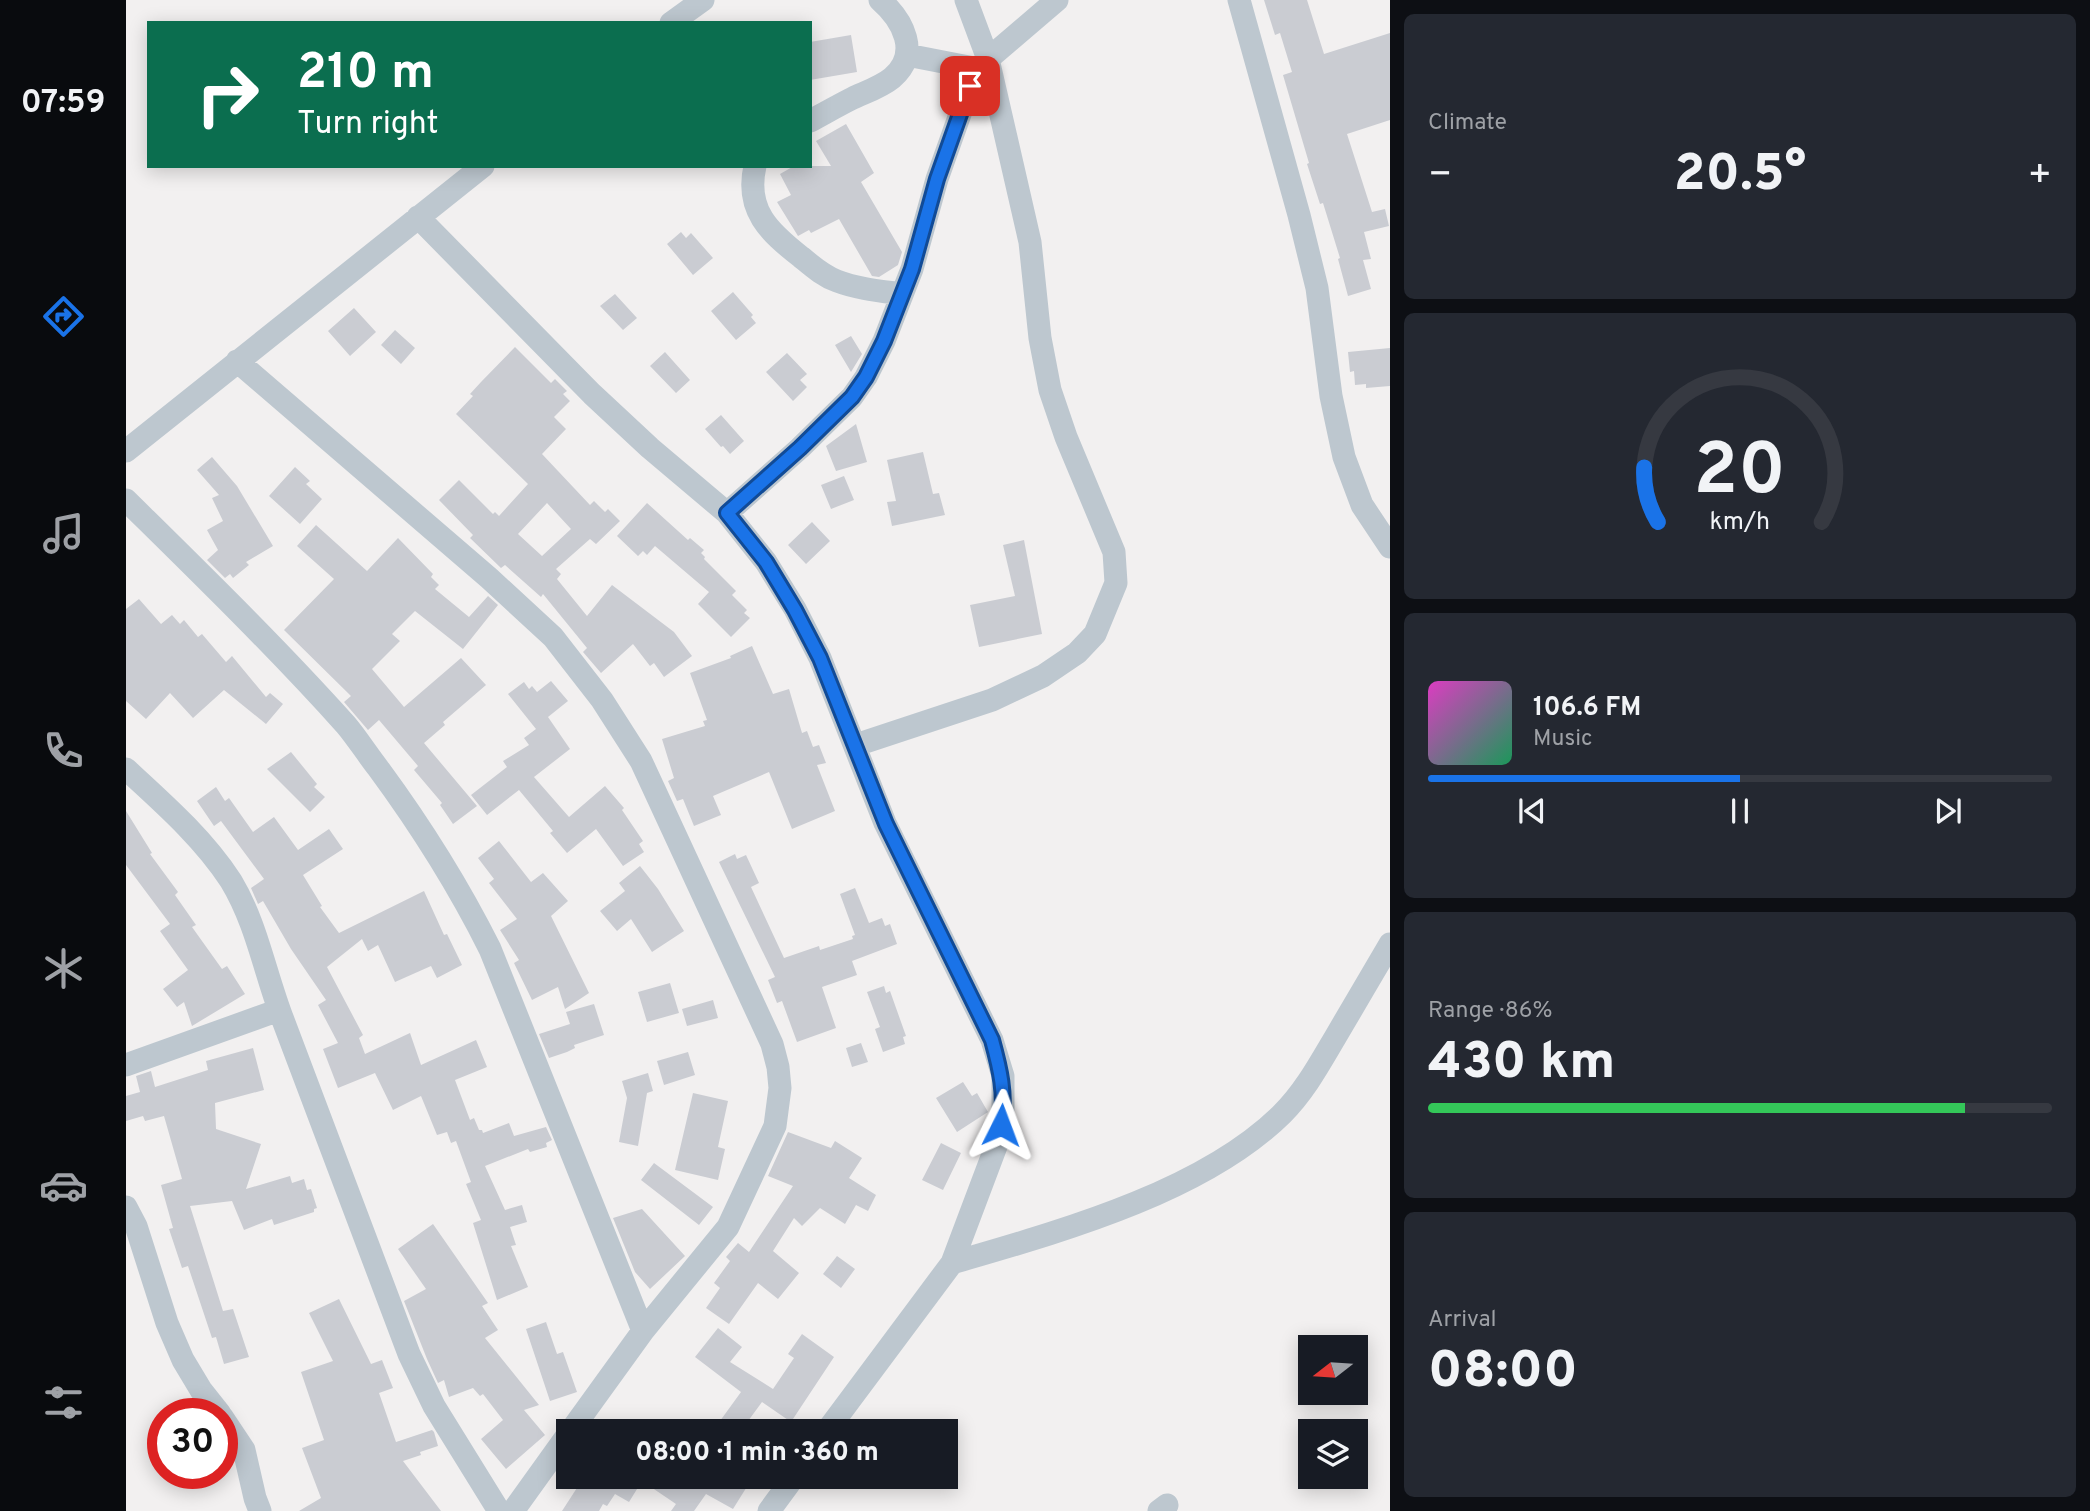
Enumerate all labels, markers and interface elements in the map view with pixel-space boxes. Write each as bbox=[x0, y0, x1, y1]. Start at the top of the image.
text: 210 m bbox=[297, 44, 434, 106]
icon: right bbox=[182, 49, 273, 140]
pin bbox=[940, 56, 1000, 116]
icon: arrive bbox=[951, 67, 989, 105]
text: 07:59 bbox=[21, 84, 105, 124]
text: Turn right bbox=[297, 105, 439, 145]
text: Climate bbox=[1428, 109, 1507, 138]
text: 20.5° bbox=[1674, 143, 1806, 209]
text: − bbox=[1428, 152, 1453, 201]
text: + bbox=[2027, 152, 2052, 201]
icon: directions bbox=[39, 292, 88, 341]
text: 20 bbox=[1694, 429, 1786, 521]
text: km/h bbox=[1710, 507, 1770, 539]
icon: music bbox=[39, 509, 88, 558]
text: 106.6 FM bbox=[1533, 692, 1641, 725]
text: Music bbox=[1533, 725, 1593, 754]
icon: phone bbox=[39, 726, 88, 775]
icon: previous bbox=[1513, 792, 1551, 830]
icon: pause bbox=[1721, 792, 1759, 830]
icon: next bbox=[1929, 792, 1967, 830]
icon: climate bbox=[39, 944, 88, 993]
text: Range · 86% bbox=[1428, 997, 1553, 1026]
text: 430 km bbox=[1428, 1031, 1615, 1097]
position arrow bbox=[964, 1088, 1038, 1162]
icon: car bbox=[39, 1161, 88, 1210]
text: Arrival bbox=[1428, 1306, 1497, 1335]
north arrow bbox=[1298, 1335, 1368, 1405]
map controls bbox=[1298, 1335, 1368, 1489]
text: 08:00 bbox=[1428, 1340, 1578, 1406]
icon: filters bbox=[39, 1378, 88, 1427]
speed limit sign: 30 bbox=[147, 1398, 238, 1489]
button: layers bbox=[1298, 1419, 1368, 1489]
text: 08:00 · 1 min · 360 m bbox=[635, 1437, 879, 1470]

